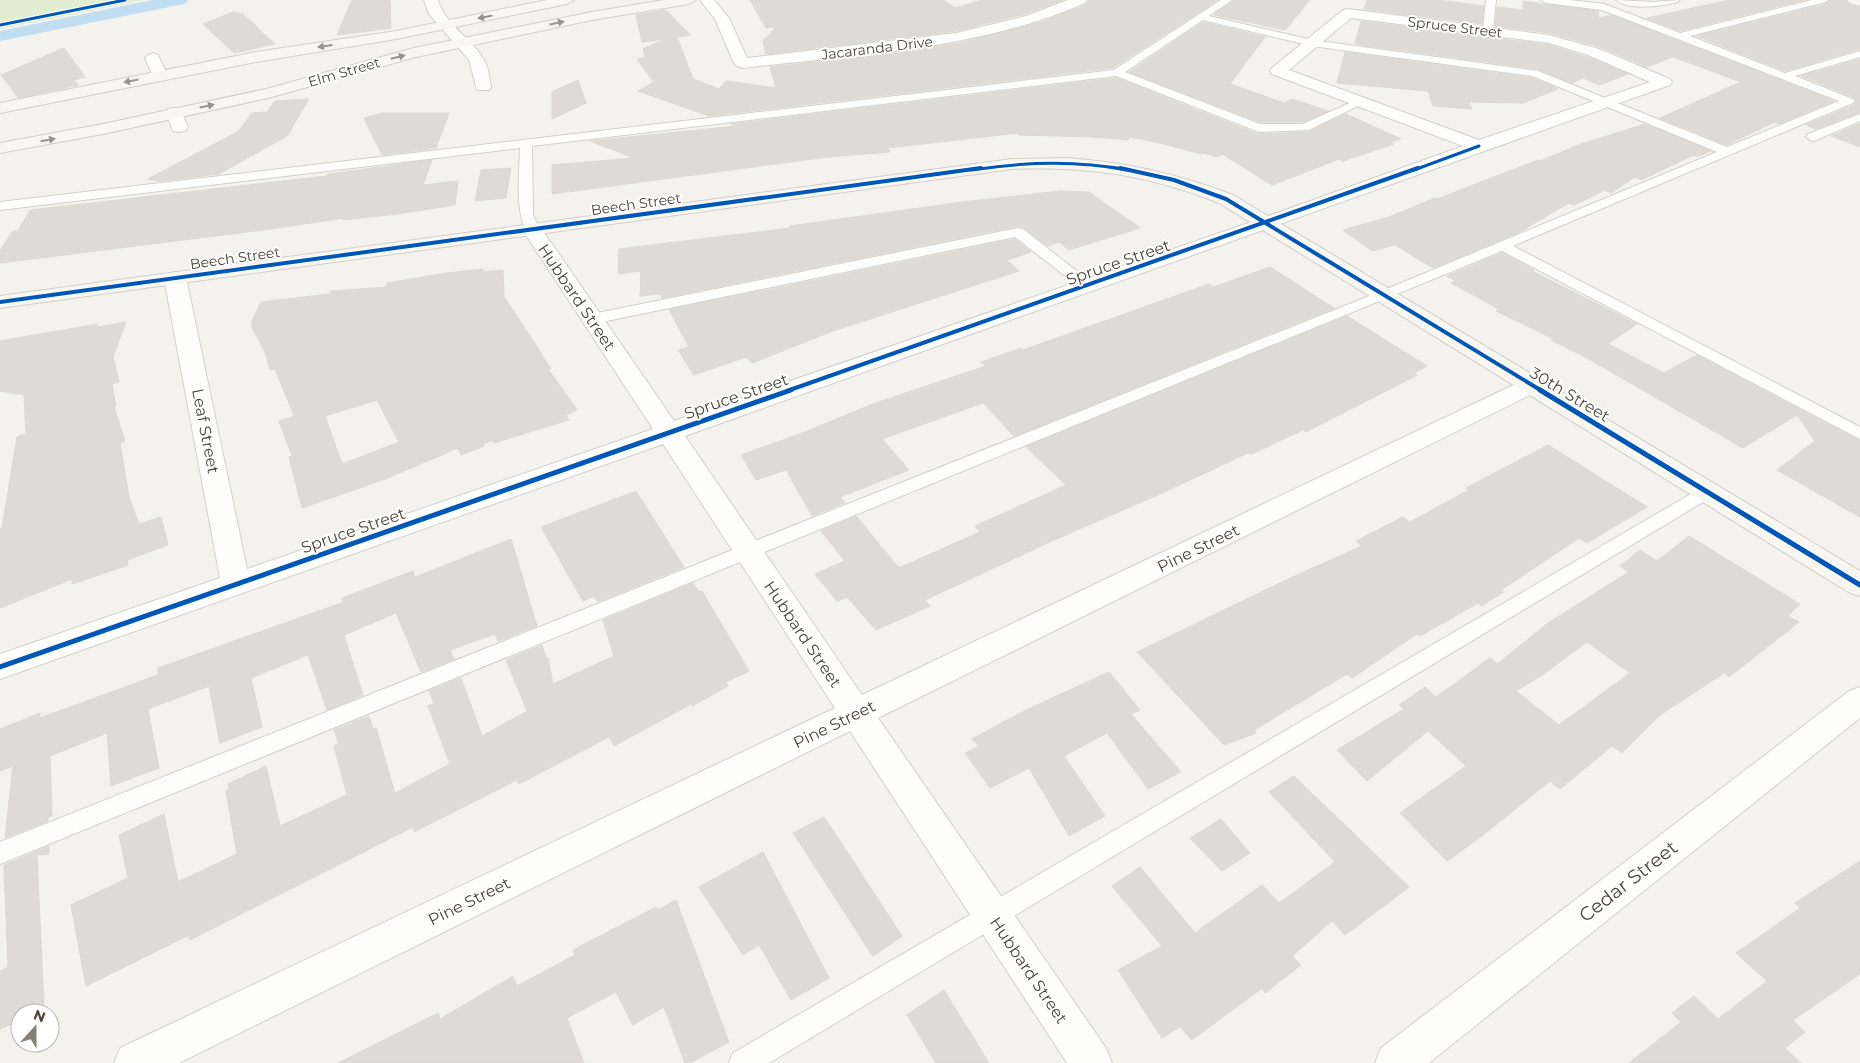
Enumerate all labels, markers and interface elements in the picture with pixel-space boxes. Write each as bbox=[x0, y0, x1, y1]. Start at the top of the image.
street label: Spruce Street bbox=[1407, 12, 1504, 42]
one-way arrow bbox=[477, 13, 493, 21]
one-way arrow bbox=[550, 19, 566, 27]
street label: Jacaranda Drive bbox=[819, 32, 934, 64]
one-way arrow bbox=[317, 42, 333, 50]
street label: Elm Street bbox=[306, 53, 382, 91]
one-way arrow bbox=[391, 53, 406, 61]
one-way arrow bbox=[122, 78, 138, 86]
one-way arrow bbox=[200, 102, 215, 110]
one-way arrow bbox=[40, 135, 56, 143]
street label: Beech Street bbox=[590, 189, 682, 219]
street label: Spruce Street bbox=[1064, 236, 1173, 289]
street label: Hubbard Street bbox=[534, 240, 620, 355]
street label: Beech Street bbox=[189, 243, 281, 273]
street label: 30th Street bbox=[1526, 363, 1613, 426]
street label: Spruce Street bbox=[682, 370, 791, 423]
street label: Leaf Street bbox=[188, 387, 223, 476]
street label: Spruce Street bbox=[299, 504, 408, 557]
street label: Pine Street bbox=[1154, 520, 1243, 576]
street label: Hubbard Street bbox=[760, 577, 846, 692]
street label: Pine Street bbox=[790, 696, 879, 752]
street label: Cedar Street bbox=[1574, 836, 1682, 927]
street label: Pine Street bbox=[425, 873, 514, 929]
street label: Hubbard Street bbox=[986, 913, 1072, 1028]
north arrow bbox=[10, 1003, 60, 1053]
text: N bbox=[31, 1005, 48, 1026]

